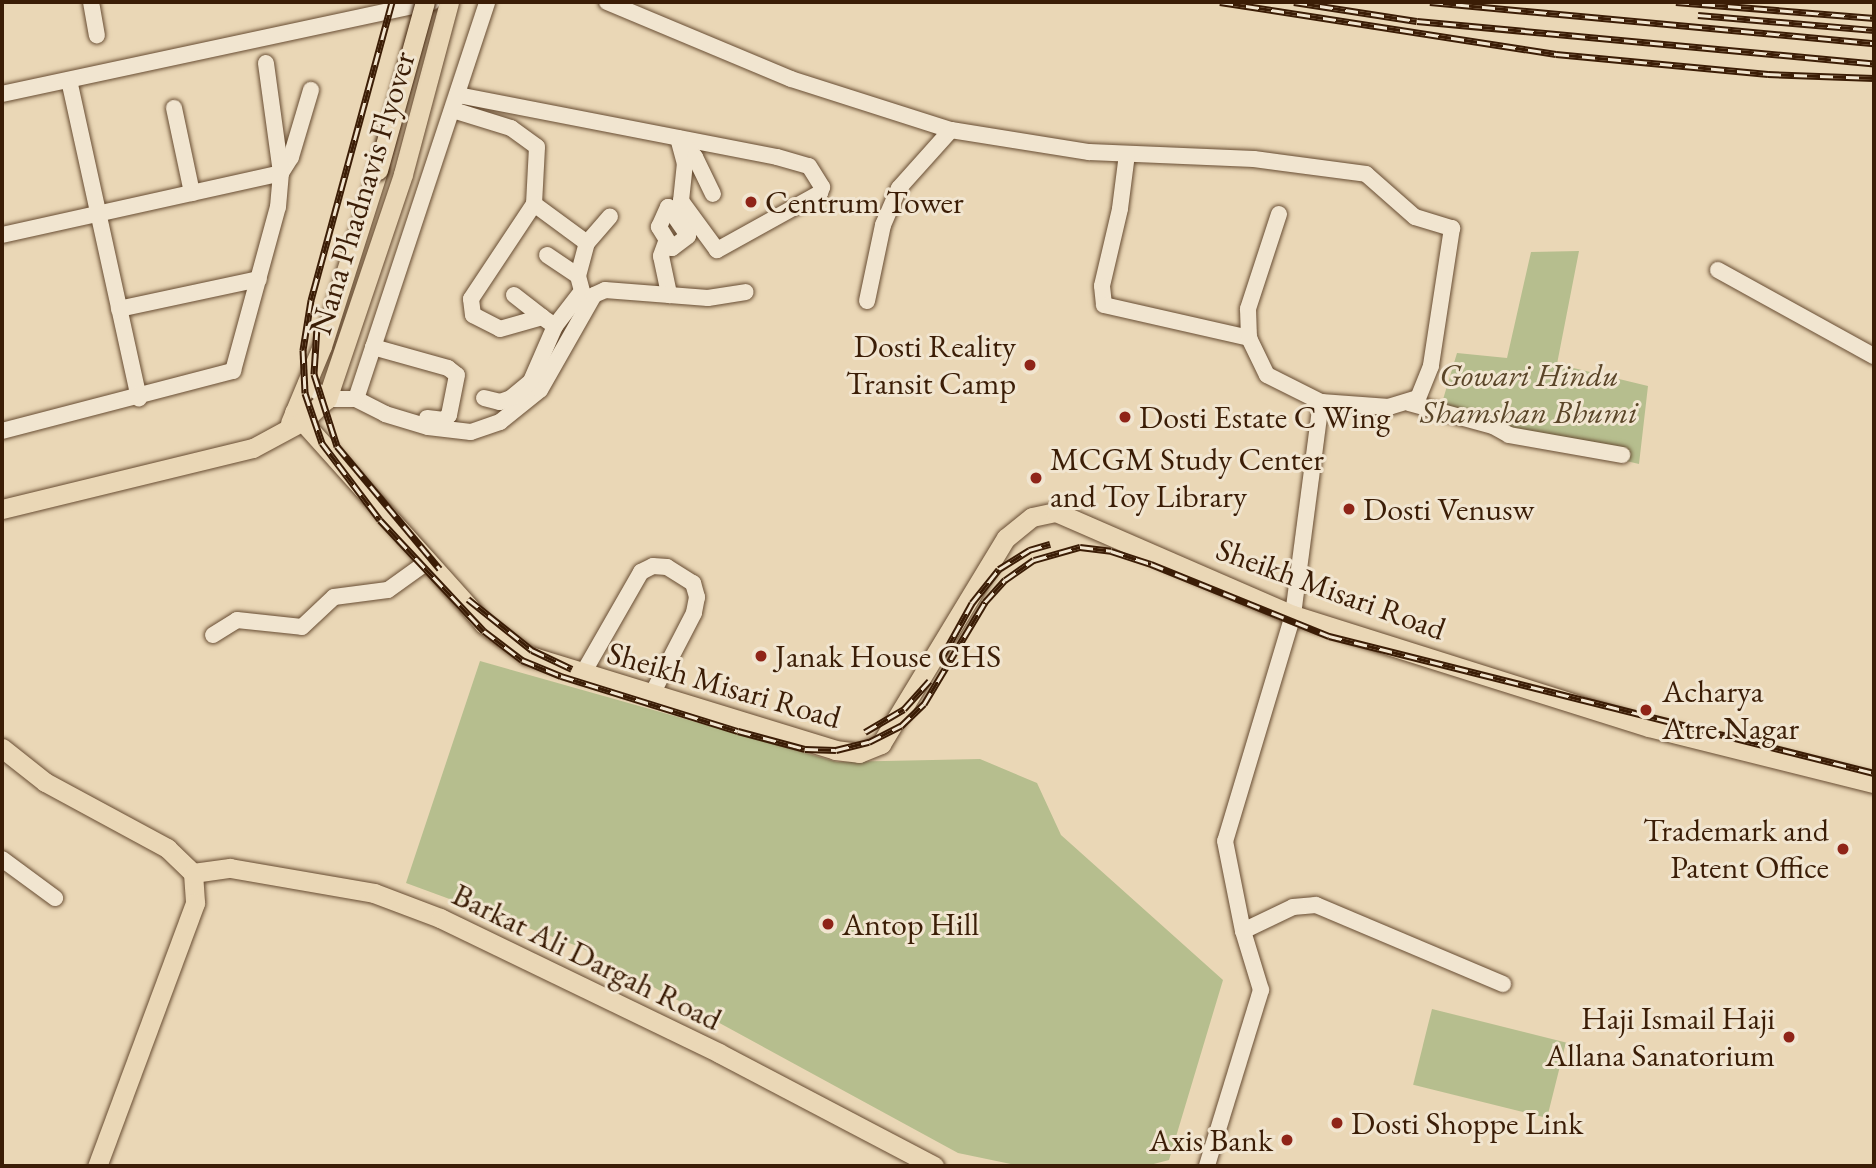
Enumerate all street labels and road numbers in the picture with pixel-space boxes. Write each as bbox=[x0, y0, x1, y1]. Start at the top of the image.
street label: Nana Phadnavis Flyover bbox=[301, 47, 423, 339]
street label: Sheikh Misari Road bbox=[1211, 530, 1451, 648]
street label: Sheikh Misari Road bbox=[603, 633, 845, 737]
street label: Barkat Ali Dargah Road bbox=[446, 875, 728, 1039]

